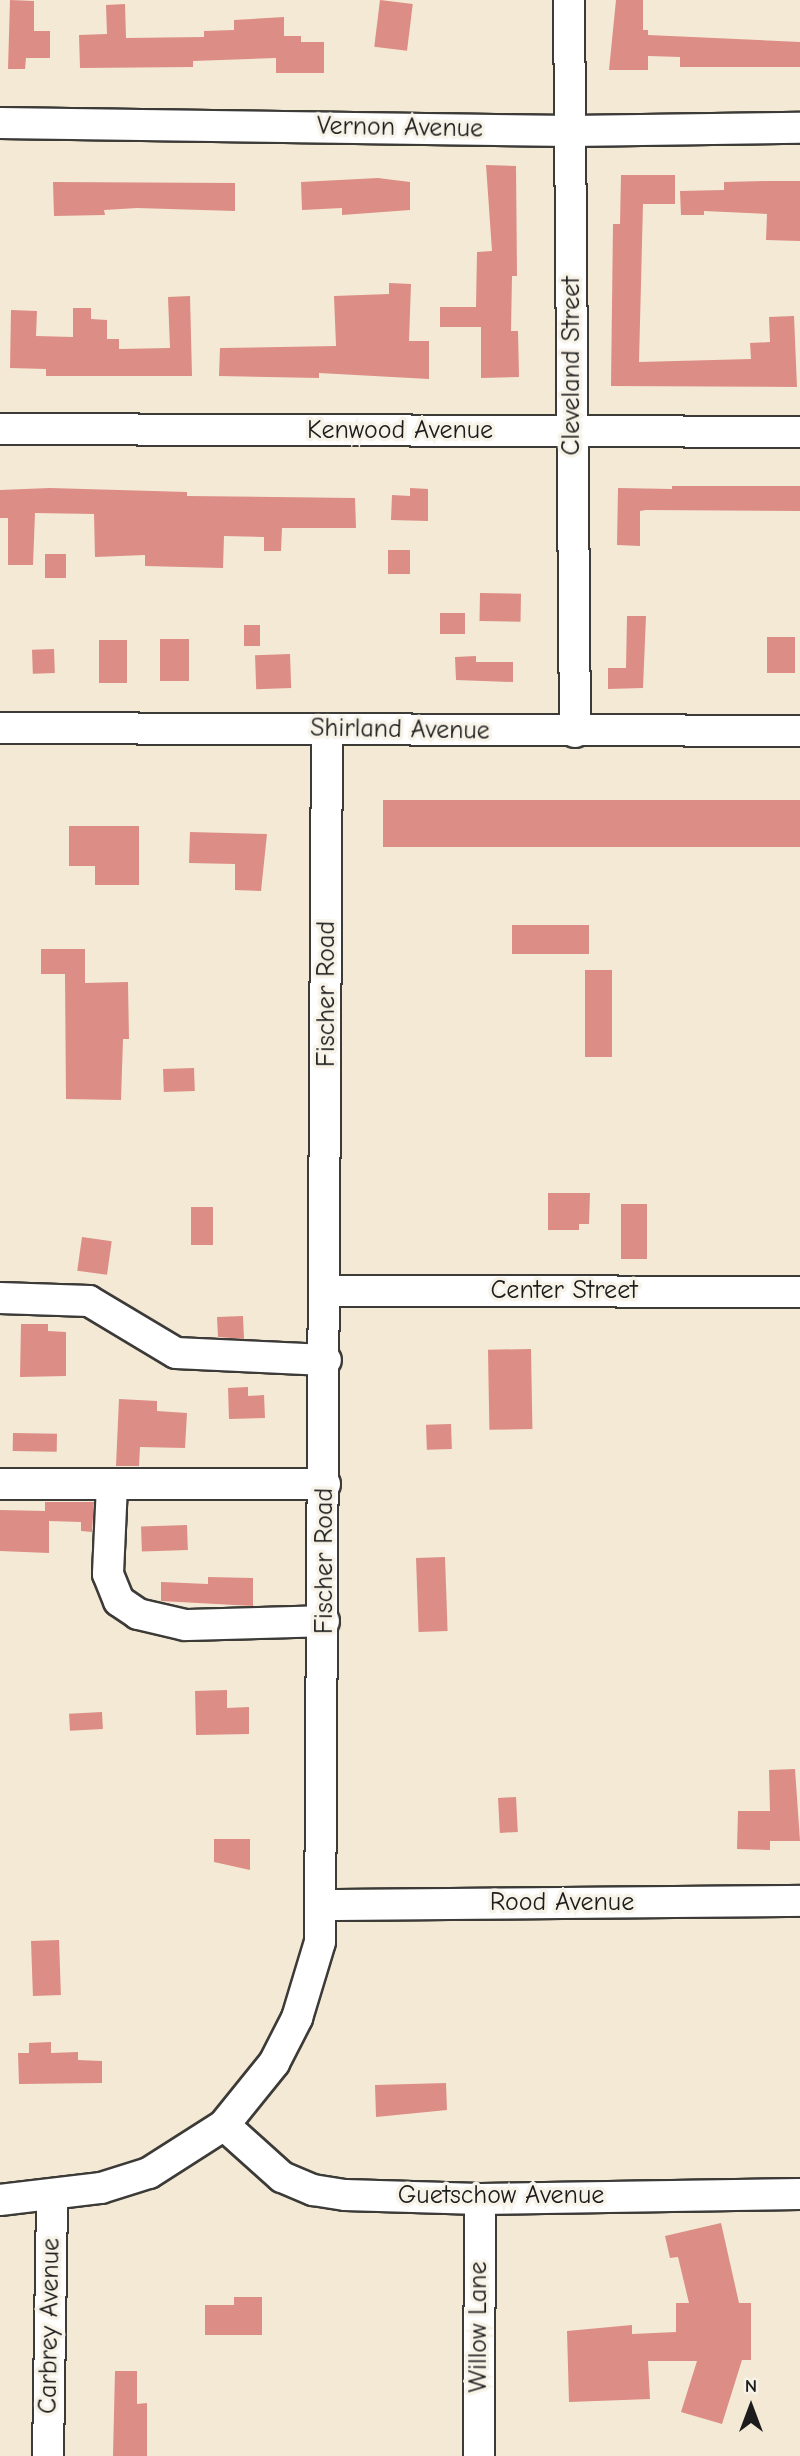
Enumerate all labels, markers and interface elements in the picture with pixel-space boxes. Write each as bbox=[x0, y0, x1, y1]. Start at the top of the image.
street label: Vernon Avenue bbox=[317, 111, 483, 145]
street label: Cleveland Street bbox=[556, 276, 588, 456]
street label: Kenwood Avenue bbox=[307, 415, 493, 447]
street label: Shirland Avenue bbox=[310, 713, 490, 747]
street label: Fischer Road bbox=[311, 921, 343, 1067]
street label: Center Street bbox=[490, 1275, 638, 1307]
street label: Fischer Road bbox=[309, 1488, 341, 1634]
street label: Rood Avenue bbox=[490, 1887, 634, 1919]
street label: Guetschow Avenue bbox=[398, 2180, 604, 2212]
street label: Carbrey Avenue bbox=[33, 2238, 67, 2414]
street label: Willow Lane bbox=[463, 2262, 495, 2392]
north arrow bbox=[716, 2372, 786, 2442]
text: N bbox=[745, 2375, 757, 2397]

